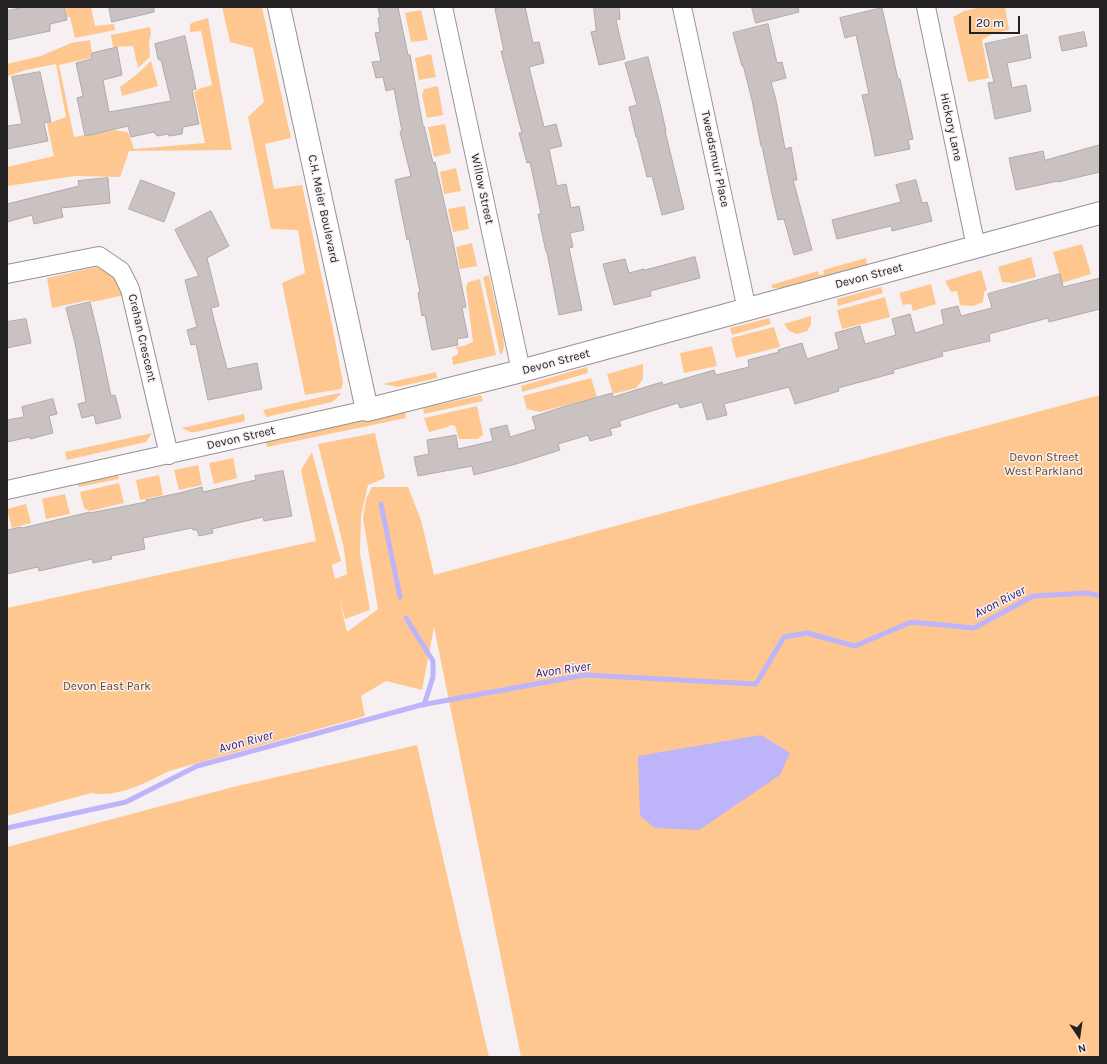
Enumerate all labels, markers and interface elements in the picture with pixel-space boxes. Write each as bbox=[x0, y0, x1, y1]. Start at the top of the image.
scale bar bbox=[971, 8, 1022, 34]
text: 20 m bbox=[976, 16, 1004, 30]
street label: Hickory Lane bbox=[937, 92, 965, 162]
street label: Tweedsmuir Place bbox=[698, 109, 732, 209]
street label: Willow Street bbox=[467, 152, 497, 226]
street label: C.H. Meier Boulevard bbox=[304, 153, 342, 265]
street label: Devon Street bbox=[833, 260, 905, 292]
street label: Crehan Crescent bbox=[125, 293, 159, 383]
street label: Devon Street bbox=[520, 346, 592, 378]
street label: Devon Street bbox=[205, 423, 277, 453]
park label: Devon Street West Parkland bbox=[1005, 451, 1083, 479]
water label: Avon River bbox=[972, 582, 1028, 622]
water label: Avon River bbox=[534, 658, 592, 682]
park label: Devon East Park bbox=[63, 680, 151, 694]
water label: Avon River bbox=[217, 727, 275, 757]
north arrow bbox=[1059, 1016, 1099, 1056]
text: N bbox=[1077, 1041, 1087, 1055]

